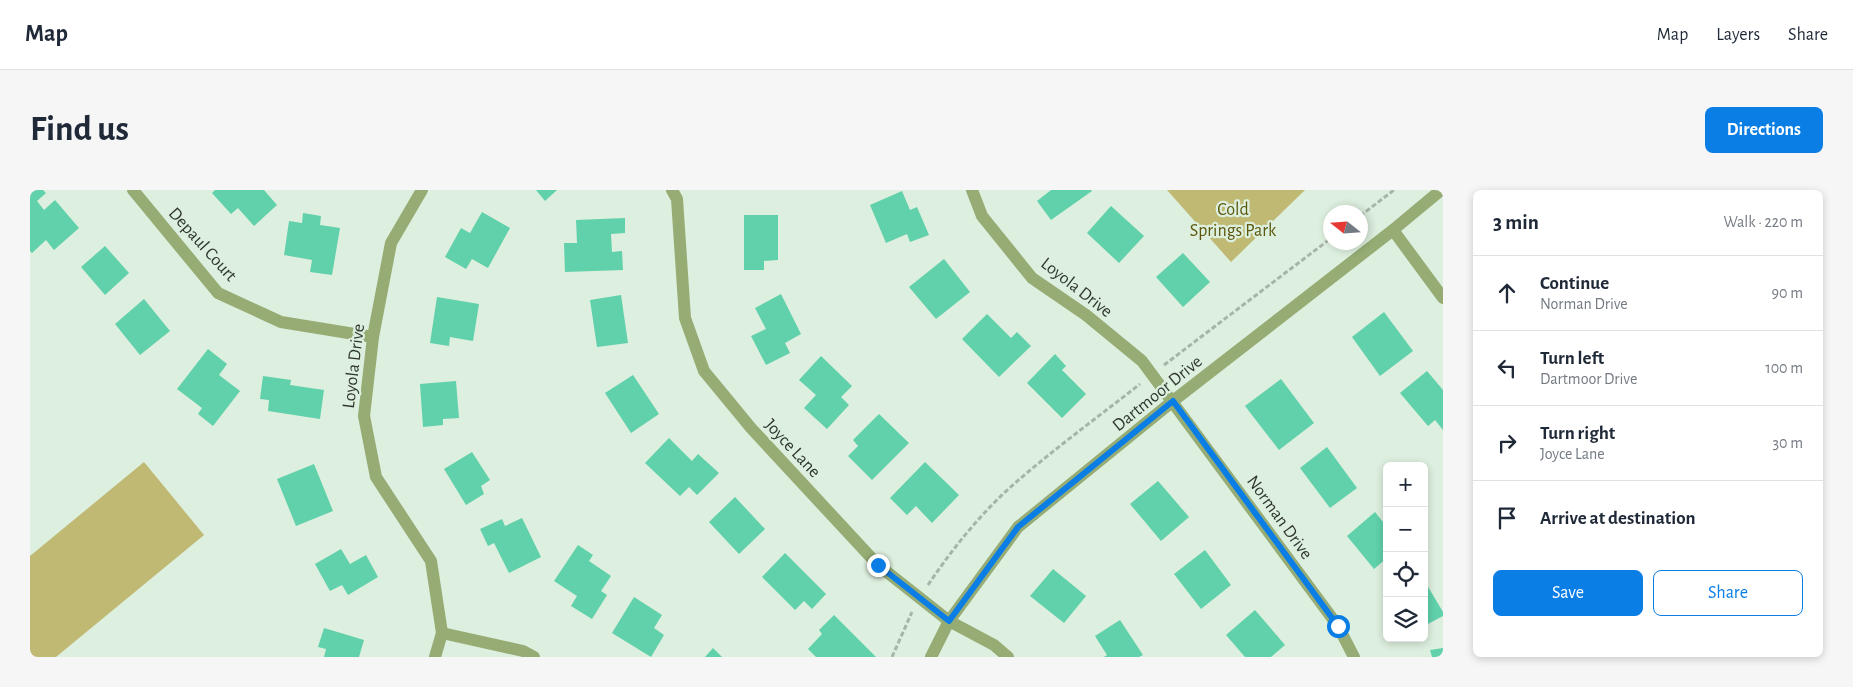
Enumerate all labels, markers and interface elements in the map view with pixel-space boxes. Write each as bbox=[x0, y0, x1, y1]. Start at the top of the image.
text: Map bbox=[25, 22, 68, 46]
text: Map bbox=[1657, 26, 1688, 44]
text: Layers bbox=[1716, 26, 1760, 44]
text: Share bbox=[1788, 26, 1828, 44]
button: Directions bbox=[1705, 107, 1823, 153]
text: Find us bbox=[30, 112, 129, 147]
park label: Cold Springs Park bbox=[1190, 201, 1277, 240]
street label: Depaul Court bbox=[165, 204, 240, 285]
north arrow bbox=[1323, 205, 1368, 250]
text: 3 min bbox=[1493, 212, 1539, 233]
text: Walk · 220 m bbox=[1724, 214, 1803, 230]
street label: Loyola Drive bbox=[1037, 254, 1116, 321]
text: Continue bbox=[1540, 274, 1609, 293]
icon: ahead bbox=[1493, 279, 1521, 307]
text: 90 m bbox=[1772, 285, 1803, 301]
text: Norman Drive bbox=[1540, 296, 1628, 312]
street label: Loyola Drive bbox=[340, 323, 368, 410]
text: Turn left bbox=[1540, 349, 1604, 368]
street label: Dartmoor Drive bbox=[1109, 352, 1206, 435]
icon: left bbox=[1493, 354, 1521, 382]
text: 100 m bbox=[1765, 360, 1803, 376]
text: Dartmoor Drive bbox=[1540, 371, 1637, 387]
street label: Joyce Lane bbox=[761, 416, 824, 481]
text: Turn right bbox=[1540, 424, 1615, 443]
icon: right bbox=[1493, 429, 1521, 457]
text: 30 m bbox=[1773, 435, 1803, 451]
text: Joyce Lane bbox=[1540, 446, 1605, 462]
map controls bbox=[1383, 462, 1428, 642]
button: + bbox=[1383, 462, 1428, 507]
street label: Norman Drive bbox=[1243, 472, 1315, 563]
icon: arrive bbox=[1493, 504, 1521, 532]
button: − bbox=[1383, 507, 1428, 552]
text: Arrive at destination bbox=[1540, 509, 1696, 528]
button: locate bbox=[1383, 552, 1428, 597]
route end bbox=[867, 554, 890, 577]
button: Save bbox=[1493, 570, 1643, 616]
button: Share bbox=[1653, 570, 1803, 616]
button: layers bbox=[1383, 597, 1428, 642]
route start bbox=[1327, 615, 1350, 638]

